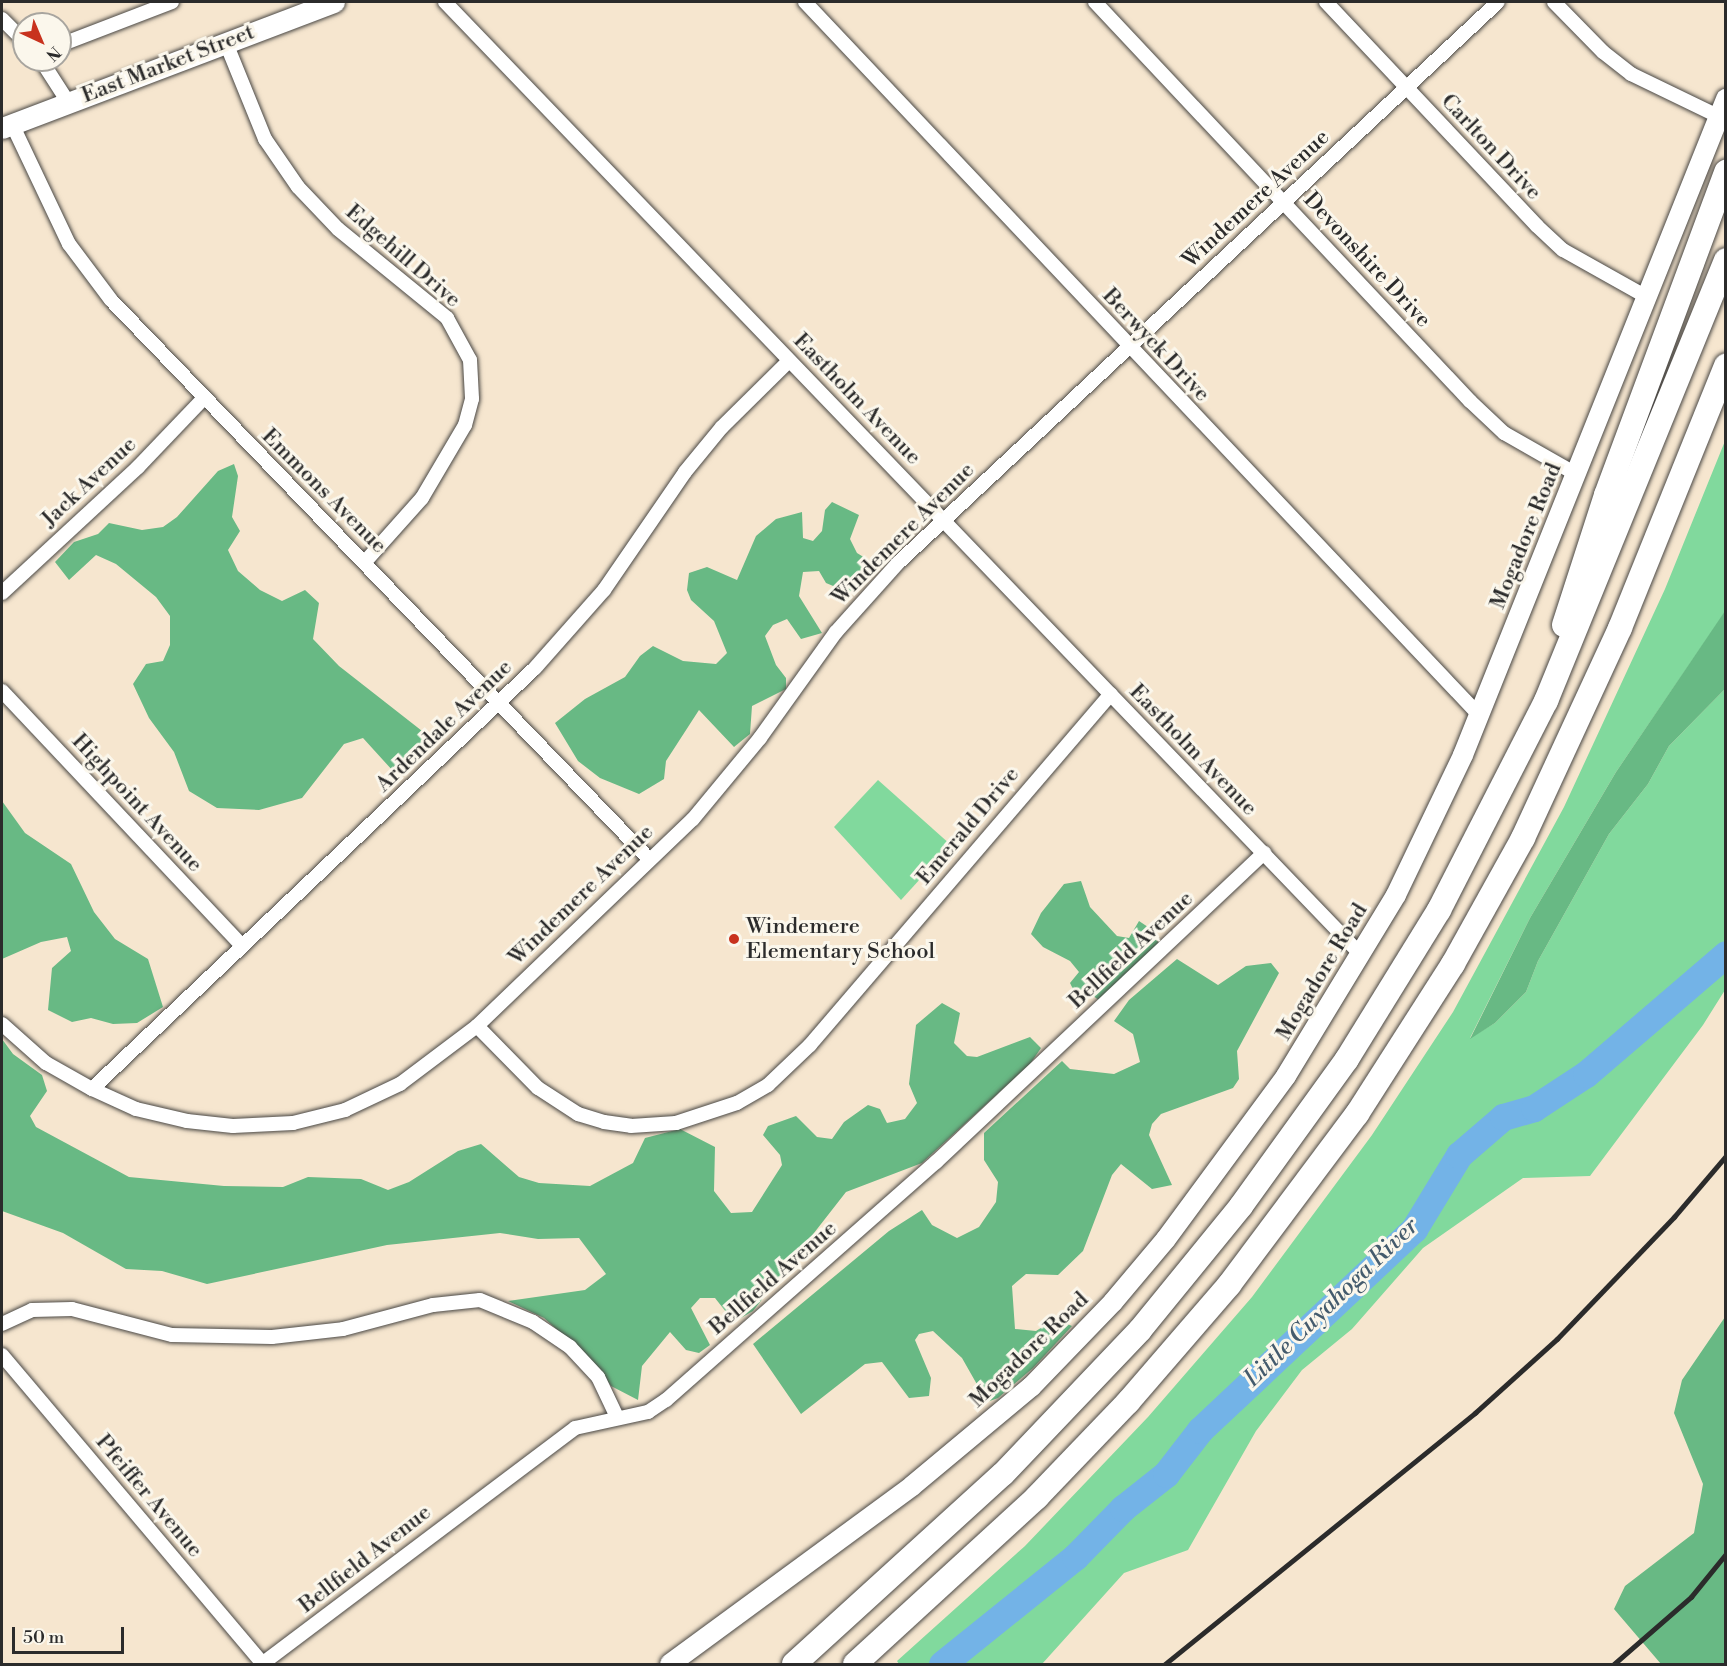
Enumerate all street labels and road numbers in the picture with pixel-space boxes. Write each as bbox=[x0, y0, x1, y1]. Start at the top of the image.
street label: East Market Street bbox=[78, 19, 258, 109]
street label: Carlton Drive bbox=[1435, 88, 1547, 206]
street label: Windemere Avenue bbox=[1177, 124, 1335, 274]
street label: Devonshire Drive bbox=[1298, 187, 1436, 333]
street label: Edgehill Drive bbox=[340, 199, 466, 313]
street label: Berwyck Drive bbox=[1097, 283, 1215, 407]
street label: Eastholm Avenue bbox=[788, 328, 926, 470]
street label: Emmons Avenue bbox=[256, 423, 392, 559]
street label: Jack Avenue bbox=[36, 431, 142, 533]
street label: Windemere Avenue bbox=[826, 457, 980, 611]
street label: Mogadore Road bbox=[1485, 459, 1567, 613]
street label: Ardendale Avenue bbox=[370, 654, 518, 798]
street label: Eastholm Avenue bbox=[1124, 679, 1262, 821]
street label: Highpoint Avenue bbox=[66, 728, 208, 878]
street label: Emerald Drive bbox=[911, 762, 1025, 890]
street label: Windemere Avenue bbox=[503, 819, 659, 971]
street label: Bellfield Avenue bbox=[1063, 886, 1199, 1014]
street label: Mogadore Road bbox=[1271, 899, 1373, 1045]
street label: Bellfield Avenue bbox=[704, 1215, 842, 1341]
street label: Mogadore Road bbox=[964, 1287, 1094, 1413]
street label: Pfeiffer Avenue bbox=[90, 1429, 208, 1563]
street label: Bellfield Avenue bbox=[294, 1499, 436, 1619]

